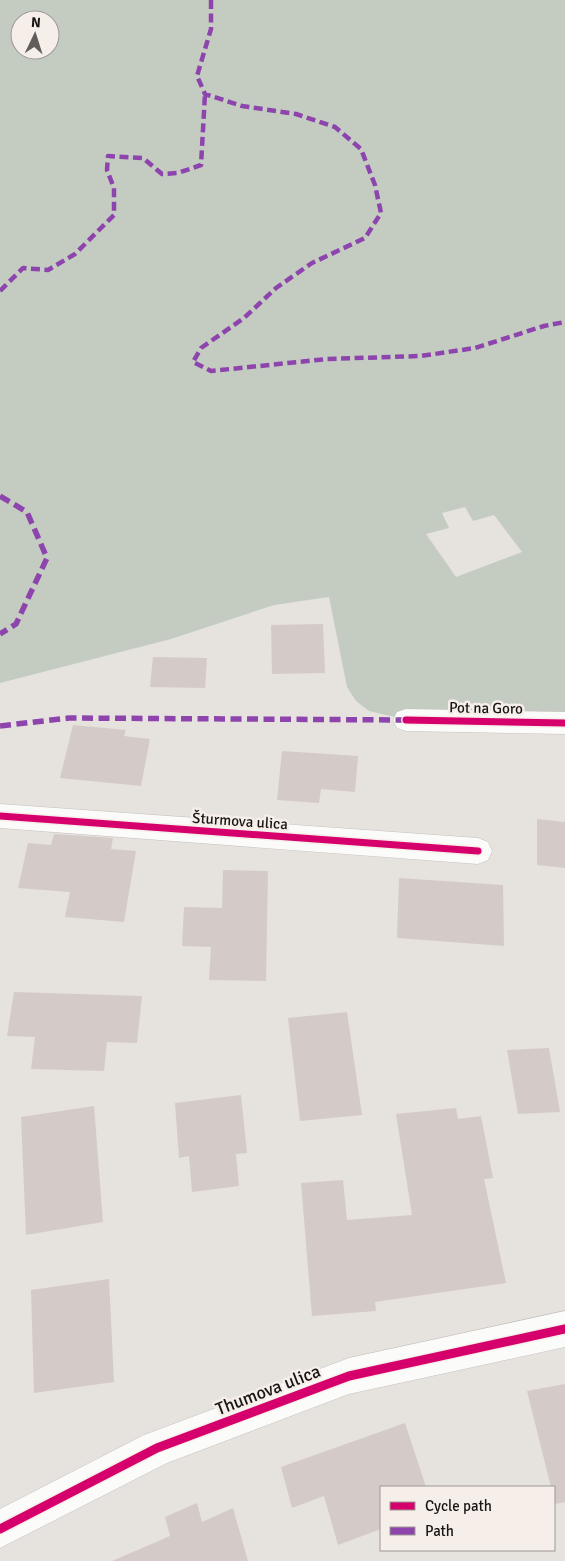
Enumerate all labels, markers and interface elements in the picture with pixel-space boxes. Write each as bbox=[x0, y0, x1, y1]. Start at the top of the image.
north arrow bbox=[10, 10, 60, 60]
text: N bbox=[30, 14, 41, 31]
street label: Pot na Goro bbox=[449, 698, 523, 718]
street label: Šturmova ulica bbox=[192, 808, 289, 833]
street label: Thumova ulica bbox=[212, 1360, 324, 1420]
legend bbox=[380, 1486, 555, 1551]
text: Cycle path bbox=[425, 1497, 492, 1515]
text: Path bbox=[425, 1522, 454, 1540]

